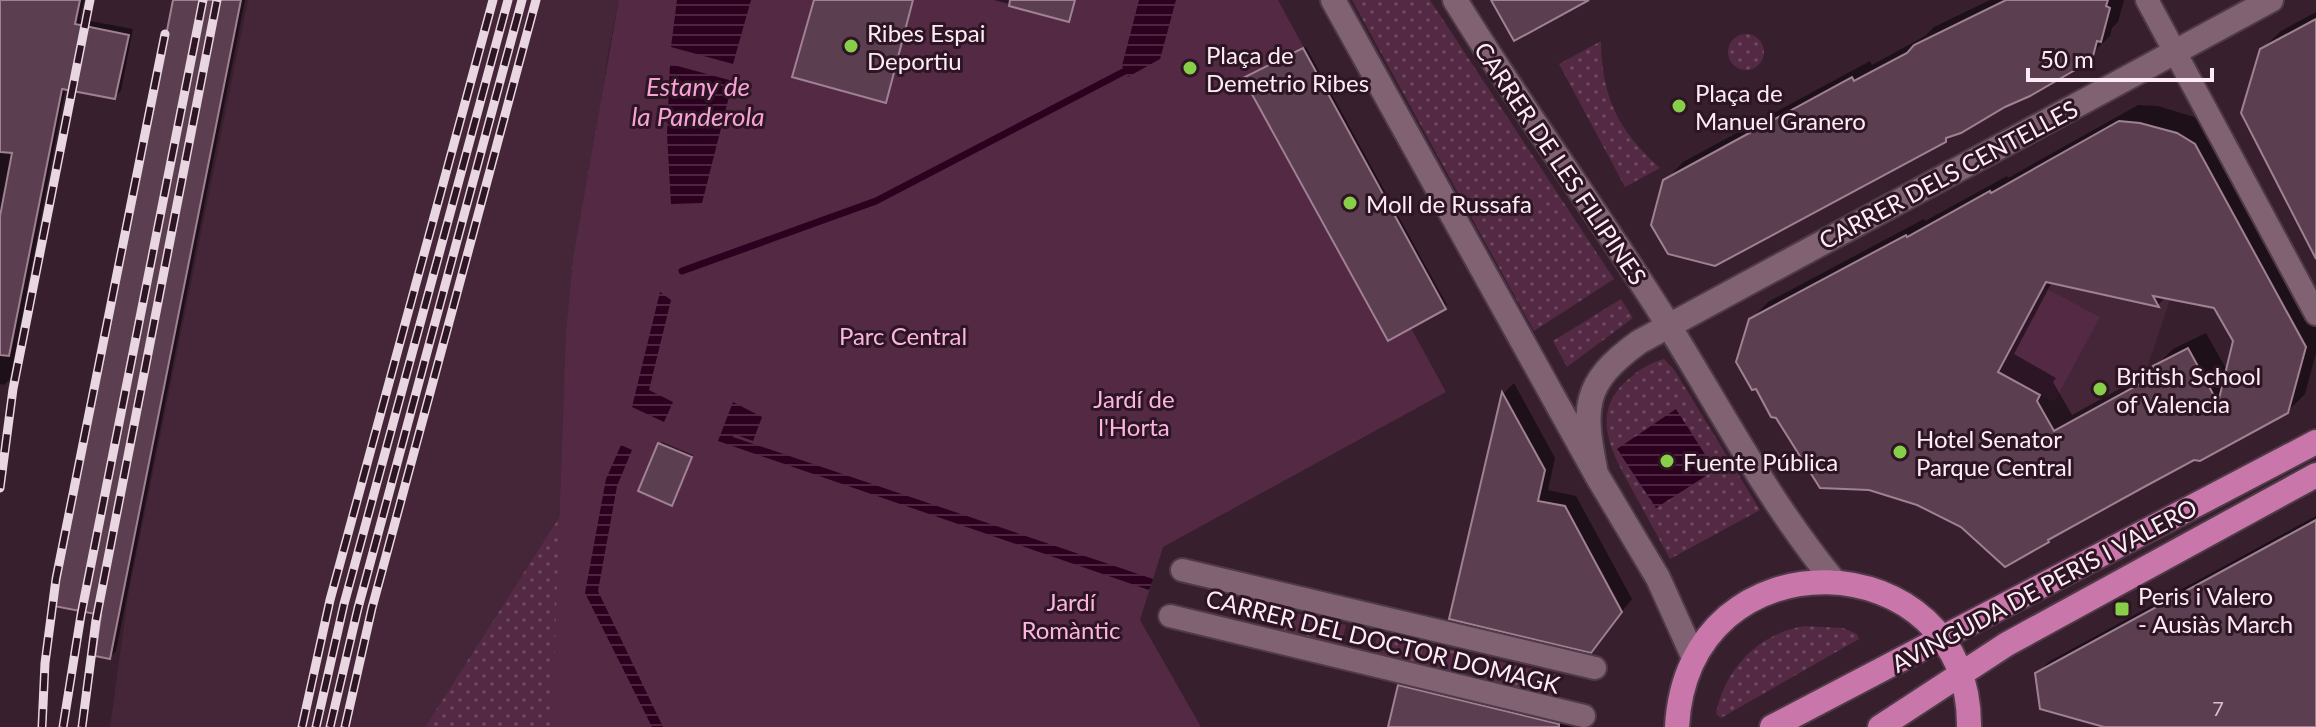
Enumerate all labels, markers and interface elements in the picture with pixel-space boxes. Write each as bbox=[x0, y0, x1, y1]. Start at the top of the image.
place label: Ribes Espai Deportiu bbox=[867, 18, 985, 75]
scale bar bbox=[2028, 32, 2212, 82]
street label: CARRER DE LES FILIPINES bbox=[1469, 36, 1653, 290]
marker: Ribes Espai Deportiu bbox=[842, 37, 860, 55]
place label: Plaça de Demetrio Ribes bbox=[1206, 40, 1369, 97]
text: 50 m bbox=[2040, 44, 2094, 73]
marker: Plaça de Demetrio Ribes bbox=[1181, 59, 1199, 77]
water label: Estany de la Panderola bbox=[631, 70, 765, 132]
place label: Plaça de Manuel Granero bbox=[1695, 78, 1866, 135]
street label: CARRER DELS CENTELLES bbox=[1814, 93, 2082, 255]
marker: Plaça de Manuel Granero bbox=[1670, 97, 1688, 115]
place label: Moll de Russafa bbox=[1366, 189, 1532, 218]
marker: Moll de Russafa bbox=[1341, 194, 1359, 212]
park label: Parc Central bbox=[839, 321, 967, 350]
place label: British School of Valencia bbox=[2116, 361, 2261, 418]
marker: British School of Valencia bbox=[2091, 380, 2109, 398]
park label: Jardí de l'Horta bbox=[1093, 384, 1175, 441]
place label: Hotel Senator Parque Central bbox=[1916, 424, 2072, 481]
marker: Hotel Senator Parque Central bbox=[1891, 443, 1909, 461]
place label: Fuente Pública bbox=[1683, 447, 1838, 476]
marker: Fuente Pública bbox=[1658, 452, 1676, 470]
street label: AVINGUDA DE PERIS I VALERO bbox=[1886, 492, 2202, 678]
place label: Peris i Valero - Ausiàs March bbox=[2138, 581, 2293, 638]
street label: CARRER DEL DOCTOR DOMAGK bbox=[1203, 583, 1563, 699]
park label: Jardí Romàntic bbox=[1021, 587, 1121, 644]
marker: Peris i Valero - Ausiàs March bbox=[2113, 600, 2131, 618]
house number: 7 bbox=[2212, 696, 2224, 720]

